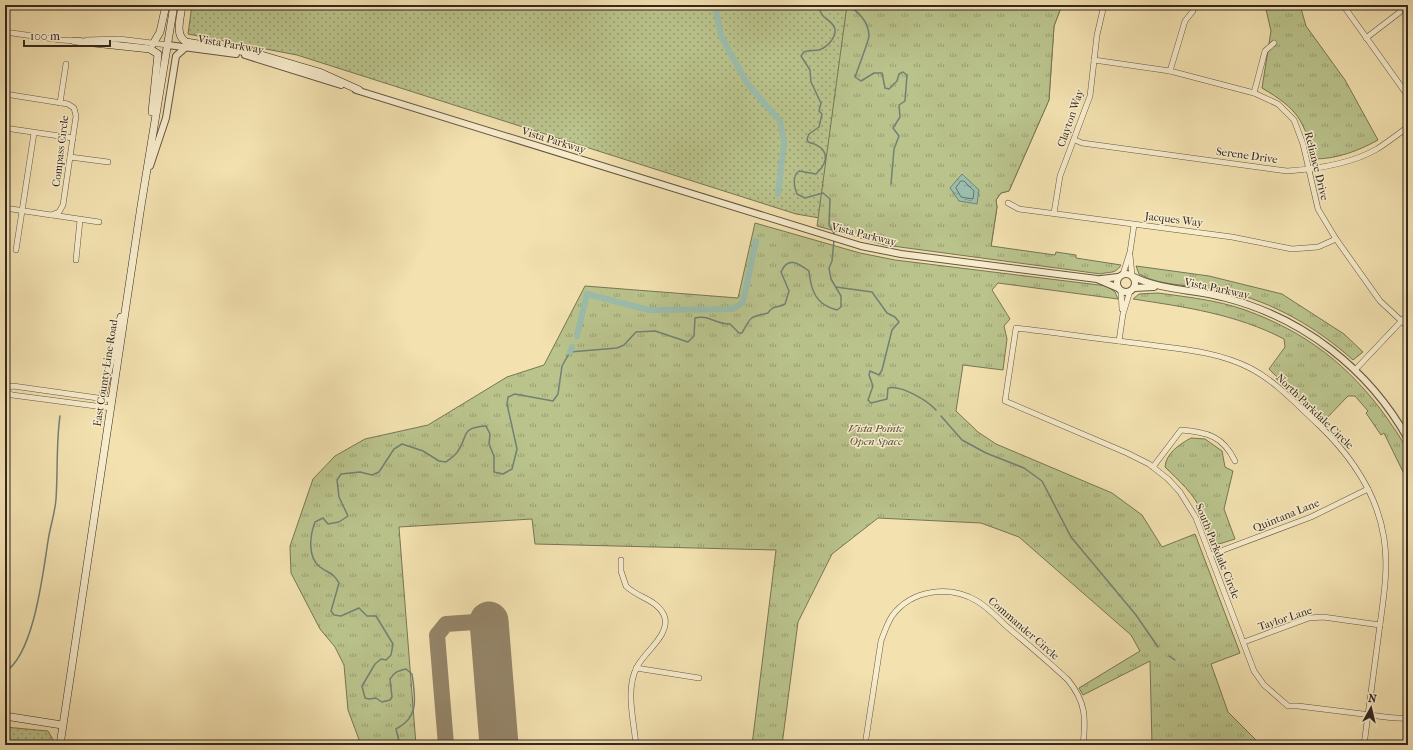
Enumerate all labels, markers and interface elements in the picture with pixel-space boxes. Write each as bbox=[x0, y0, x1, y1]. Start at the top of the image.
scale bar bbox=[24, 22, 110, 48]
text: 100 m bbox=[30, 29, 60, 43]
street label: Vista Parkway bbox=[196, 32, 266, 57]
street label: Clayton Way bbox=[1055, 87, 1087, 149]
street label: Compass Circle bbox=[50, 114, 71, 188]
street label: Vista Parkway bbox=[519, 124, 589, 157]
street label: Reliance Drive bbox=[1302, 130, 1331, 202]
street label: Serene Drive bbox=[1215, 145, 1279, 166]
street label: Jacques Way bbox=[1143, 209, 1205, 230]
street label: Vista Parkway bbox=[829, 220, 899, 249]
street label: Vista Parkway bbox=[1182, 275, 1252, 302]
street label: East County Line Road bbox=[91, 318, 121, 428]
street label: North Parkdale Circle bbox=[1273, 371, 1357, 452]
park label: Vista Pointe Open Space bbox=[848, 422, 904, 448]
street label: Quintana Lane bbox=[1251, 496, 1322, 535]
street label: South Parkdale Circle bbox=[1192, 502, 1243, 601]
street label: Commander Circle bbox=[986, 594, 1062, 663]
street label: Taylor Lane bbox=[1256, 603, 1314, 633]
north arrow bbox=[1351, 688, 1391, 728]
text: N bbox=[1367, 692, 1378, 706]

